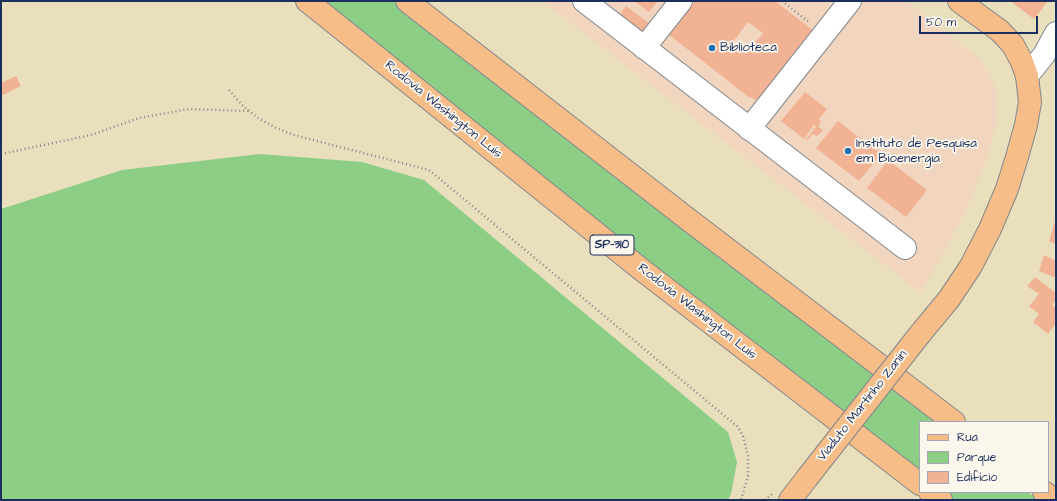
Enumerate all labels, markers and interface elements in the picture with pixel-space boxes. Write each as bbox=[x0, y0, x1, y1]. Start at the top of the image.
scale bar bbox=[921, 8, 1040, 34]
text: 50 m bbox=[926, 14, 956, 31]
place label: Biblioteca bbox=[720, 40, 777, 56]
marker: Biblioteca bbox=[707, 43, 717, 53]
street label: Rodovia Washington Luís bbox=[381, 58, 505, 162]
place label: Instituto de Pesquisa em Bioenergia bbox=[856, 136, 977, 167]
marker: Instituto de Pesquisa em Bioenergia bbox=[843, 146, 853, 156]
road number: SP-310 bbox=[590, 235, 634, 255]
street label: Rodovia Washington Luís bbox=[635, 261, 759, 363]
street label: Viaduto Martinho Zanin bbox=[815, 347, 911, 465]
legend bbox=[919, 421, 1049, 493]
text: Rua bbox=[957, 429, 978, 446]
text: Parque bbox=[957, 449, 996, 466]
text: Edifício bbox=[957, 469, 997, 486]

